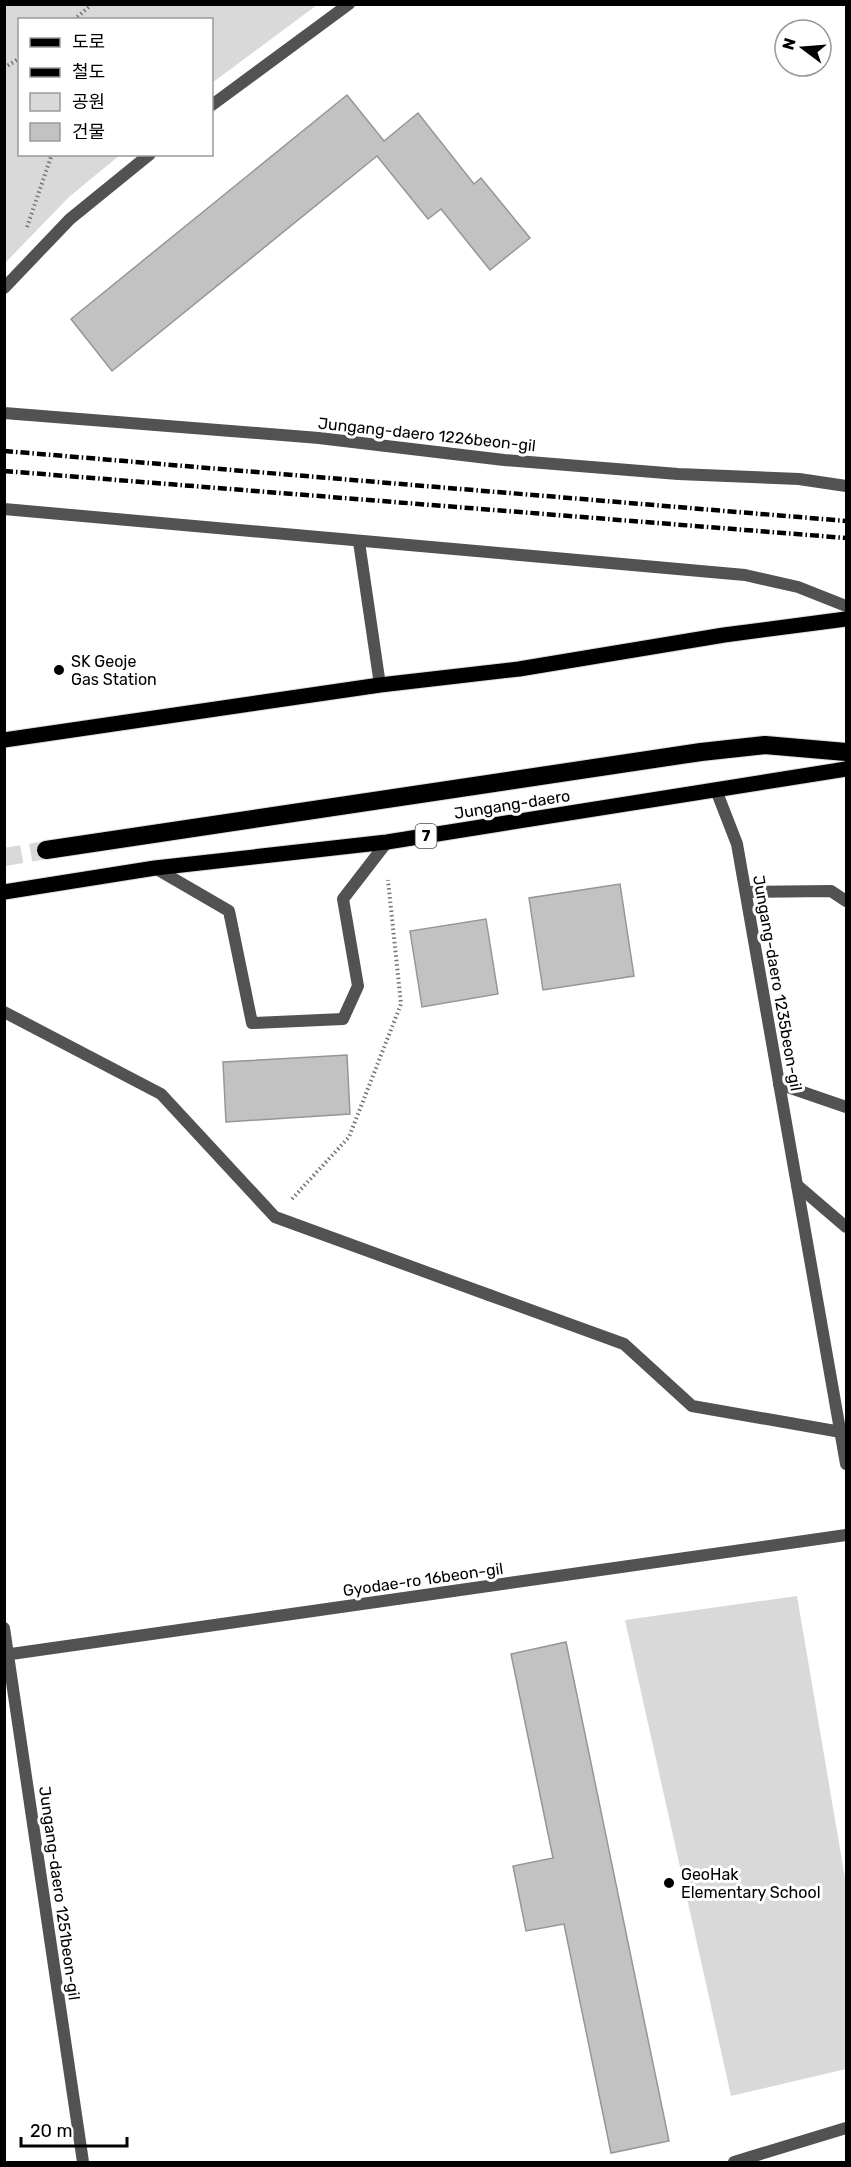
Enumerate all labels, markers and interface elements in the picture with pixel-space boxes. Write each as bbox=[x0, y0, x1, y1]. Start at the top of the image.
legend bbox=[18, 18, 213, 156]
north arrow bbox=[773, 18, 833, 78]
text: 도로 bbox=[72, 31, 105, 53]
text: N bbox=[778, 36, 800, 52]
text: 철도 bbox=[72, 61, 105, 83]
text: 공원 bbox=[72, 91, 105, 113]
text: 건물 bbox=[72, 121, 105, 143]
street label: Jungang-daero 1226beon-gil bbox=[317, 414, 537, 455]
place label: SK Geoje Gas Station bbox=[71, 652, 157, 689]
marker: SK Geoje Gas Station bbox=[52, 663, 66, 677]
street label: Jungang-daero bbox=[453, 786, 571, 823]
road number: 7 bbox=[416, 824, 436, 848]
street label: Jungang-daero 1235beon-gil bbox=[749, 874, 806, 1093]
street label: Gyodae-ro 16beon-gil bbox=[342, 1559, 504, 1600]
street label: Jungang-daero 1251beon-gil bbox=[35, 1785, 84, 2001]
place label: GeoHak Elementary School bbox=[681, 1865, 821, 1902]
marker: GeoHak Elementary School bbox=[662, 1876, 676, 1890]
scale bar bbox=[21, 2110, 128, 2148]
text: 20 m bbox=[30, 2120, 72, 2142]

